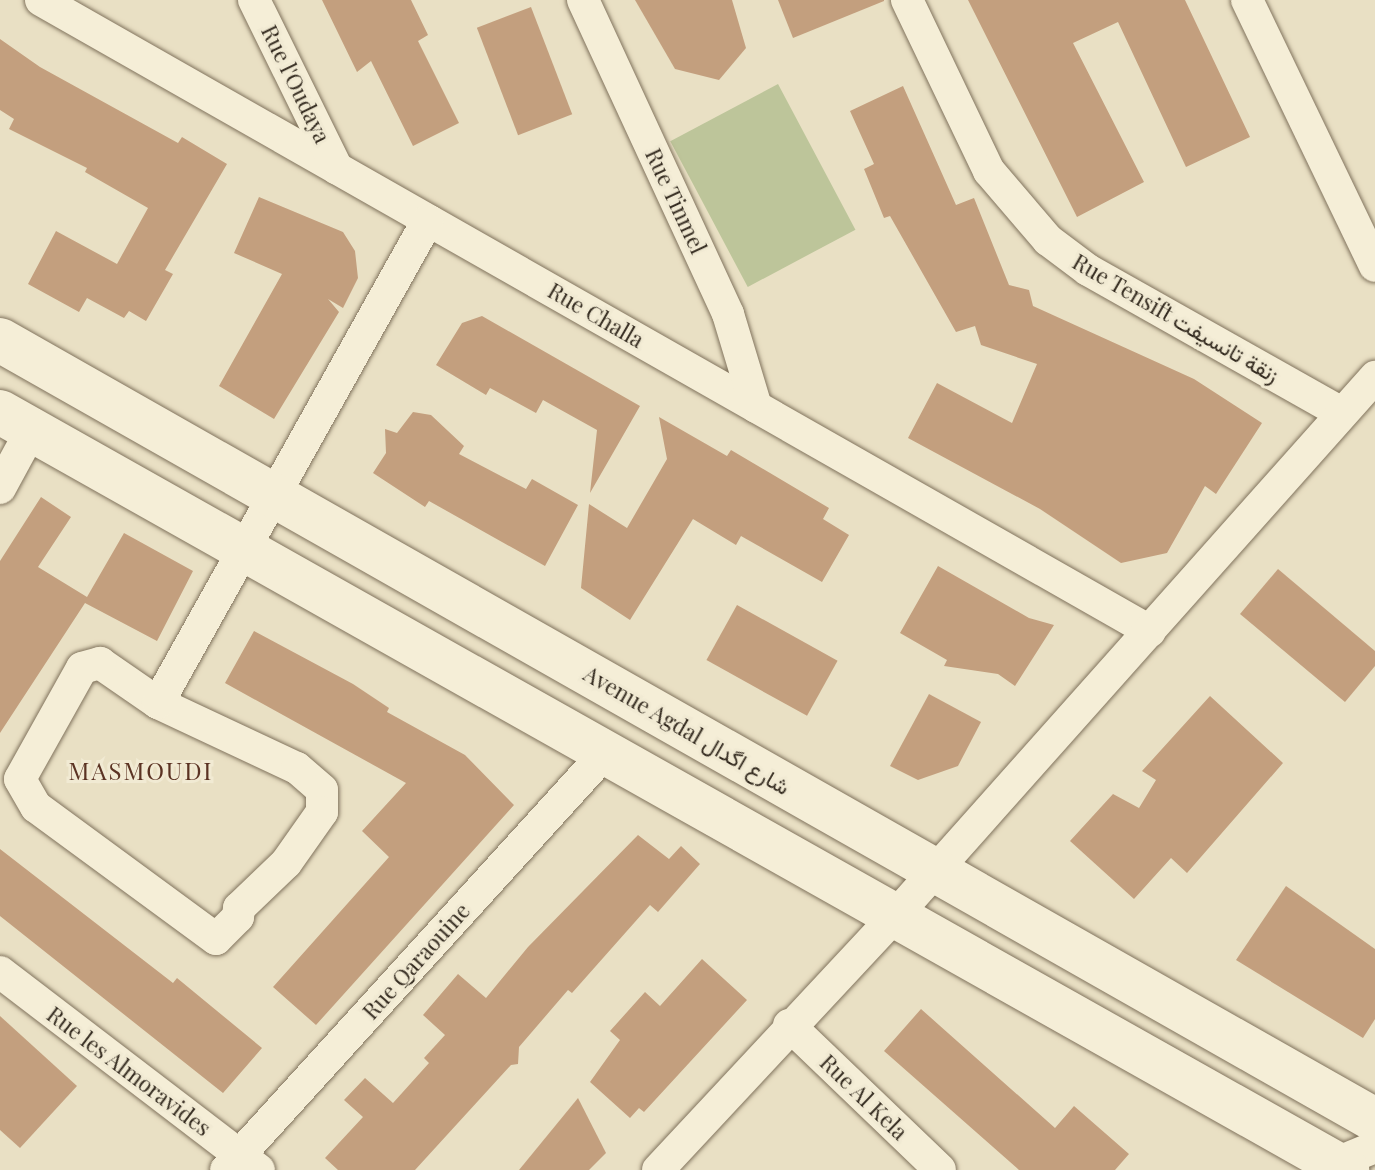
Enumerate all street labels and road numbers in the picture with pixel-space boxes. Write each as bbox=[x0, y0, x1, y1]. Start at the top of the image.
street label: Rue l'Oudaya bbox=[256, 20, 336, 148]
street label: Rue Tinmel bbox=[640, 144, 712, 258]
street label: Rue Tensift زنقة تانسيفت bbox=[1068, 248, 1284, 388]
street label: Rue Challa bbox=[543, 277, 649, 353]
street label: Avenue Agdal شارع اگدال bbox=[579, 660, 795, 800]
street label: Rue Qaraouine bbox=[357, 897, 475, 1025]
street label: Rue les Almoravides bbox=[41, 1000, 217, 1142]
street label: Rue Al Kela bbox=[815, 1049, 913, 1145]

